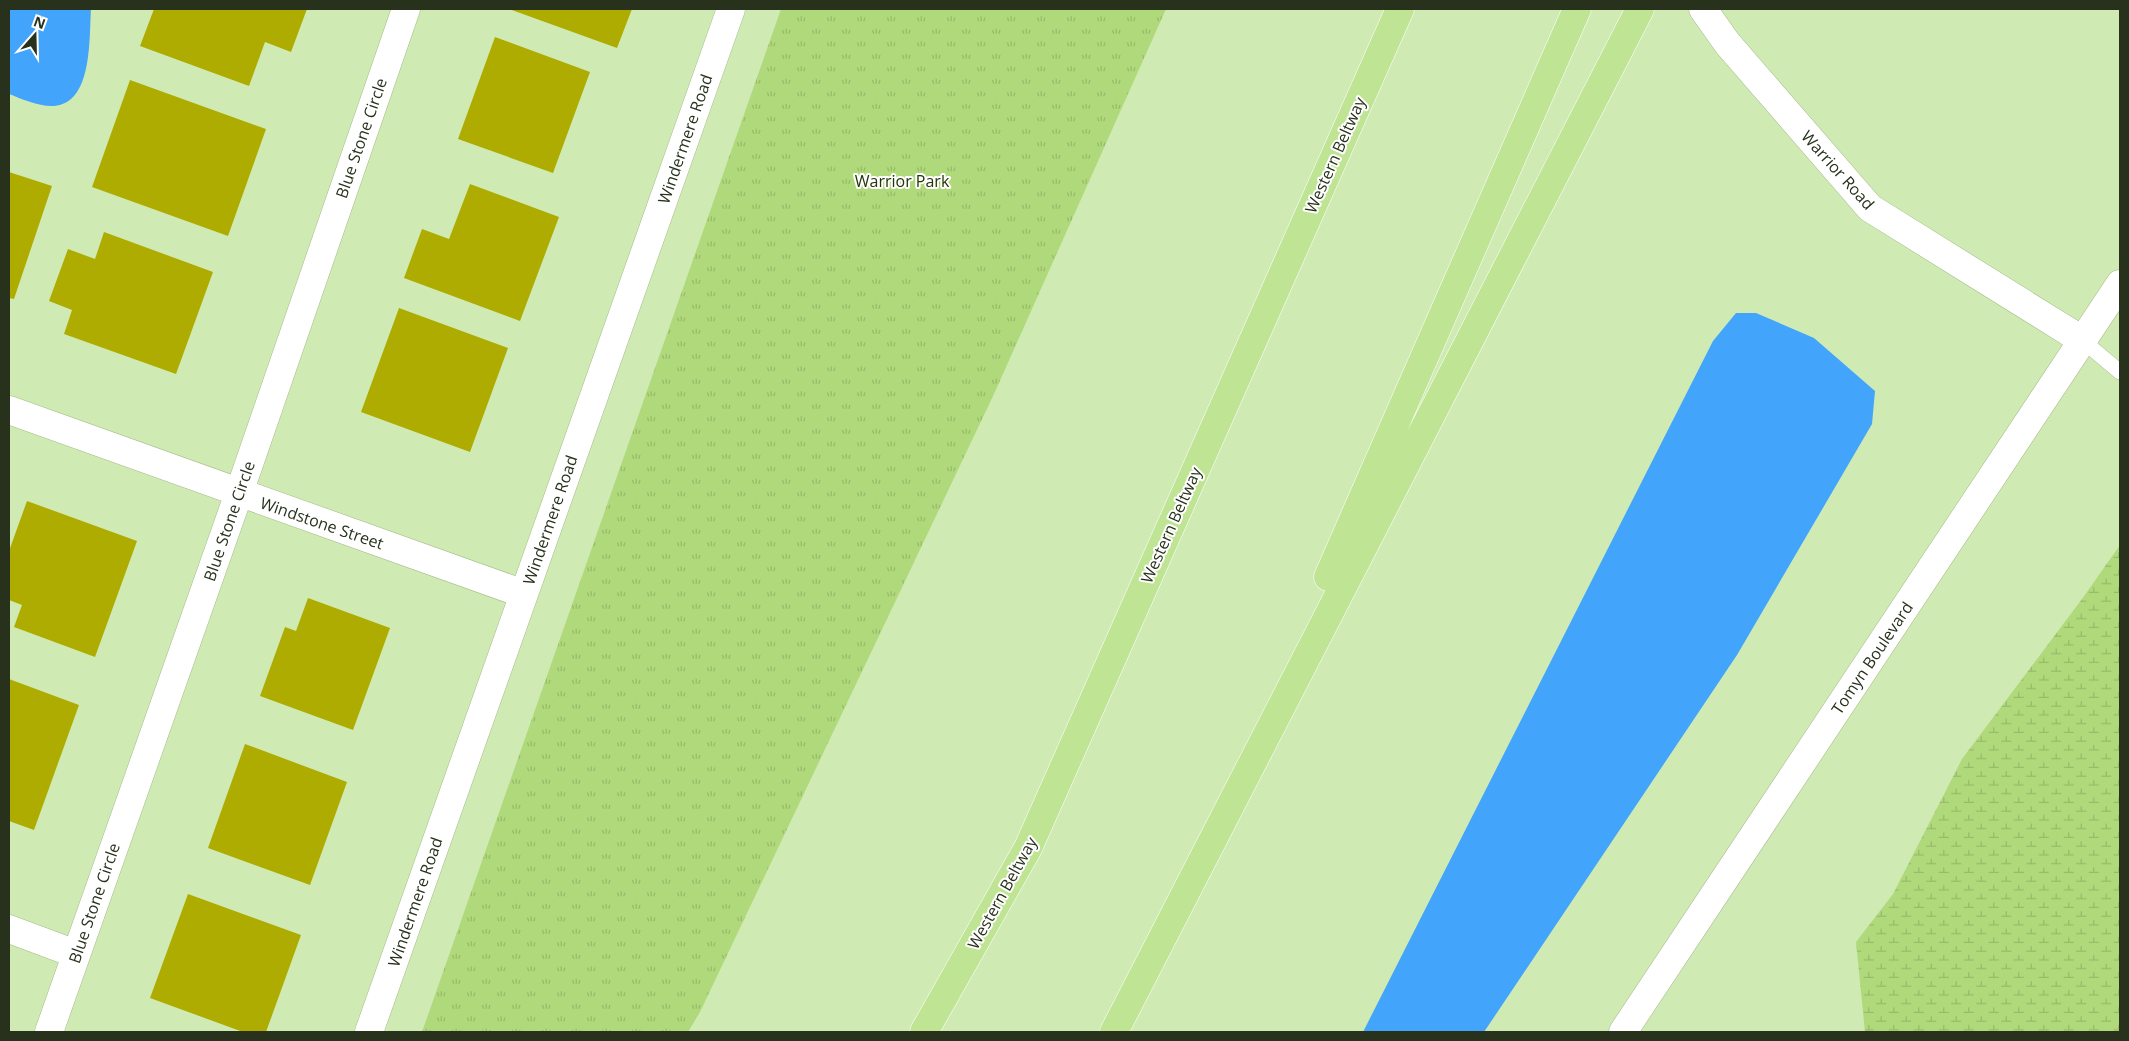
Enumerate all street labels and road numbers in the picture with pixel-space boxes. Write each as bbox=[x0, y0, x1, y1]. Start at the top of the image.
street label: Windermere Road bbox=[653, 71, 717, 207]
street label: Blue Stone Circle bbox=[330, 75, 392, 201]
street label: Western Beltway bbox=[1300, 93, 1371, 217]
street label: Warrior Road bbox=[1797, 126, 1879, 214]
street label: Windermere Road bbox=[518, 452, 582, 588]
street label: Blue Stone Circle bbox=[198, 458, 260, 584]
street label: Western Beltway bbox=[1136, 463, 1207, 587]
street label: Windstone Street bbox=[257, 492, 387, 554]
street label: Tomyn Boulevard bbox=[1826, 597, 1918, 719]
street label: Western Beltway bbox=[962, 832, 1042, 953]
street label: Windermere Road bbox=[383, 834, 447, 970]
street label: Blue Stone Circle bbox=[63, 840, 125, 966]

